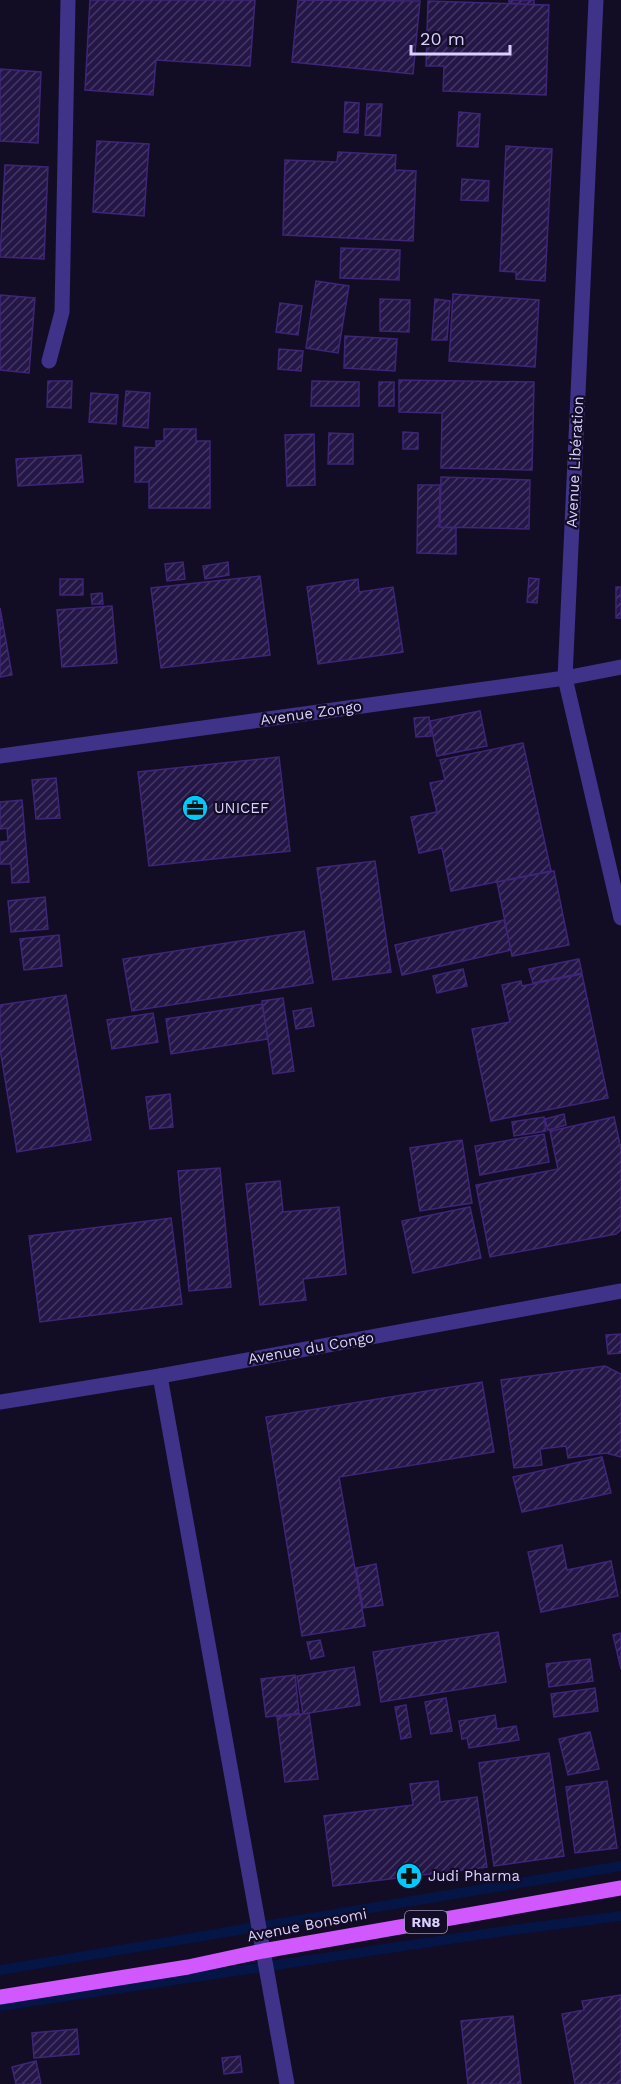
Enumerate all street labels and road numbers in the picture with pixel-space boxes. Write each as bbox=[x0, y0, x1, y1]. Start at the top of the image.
street label: Avenue Libération bbox=[563, 396, 587, 528]
street label: Avenue Zongo bbox=[259, 697, 363, 729]
street label: Avenue du Congo bbox=[247, 1328, 375, 1368]
street label: Avenue Bonsomi bbox=[246, 1905, 368, 1945]
road number: RN8 bbox=[405, 1911, 447, 1933]

